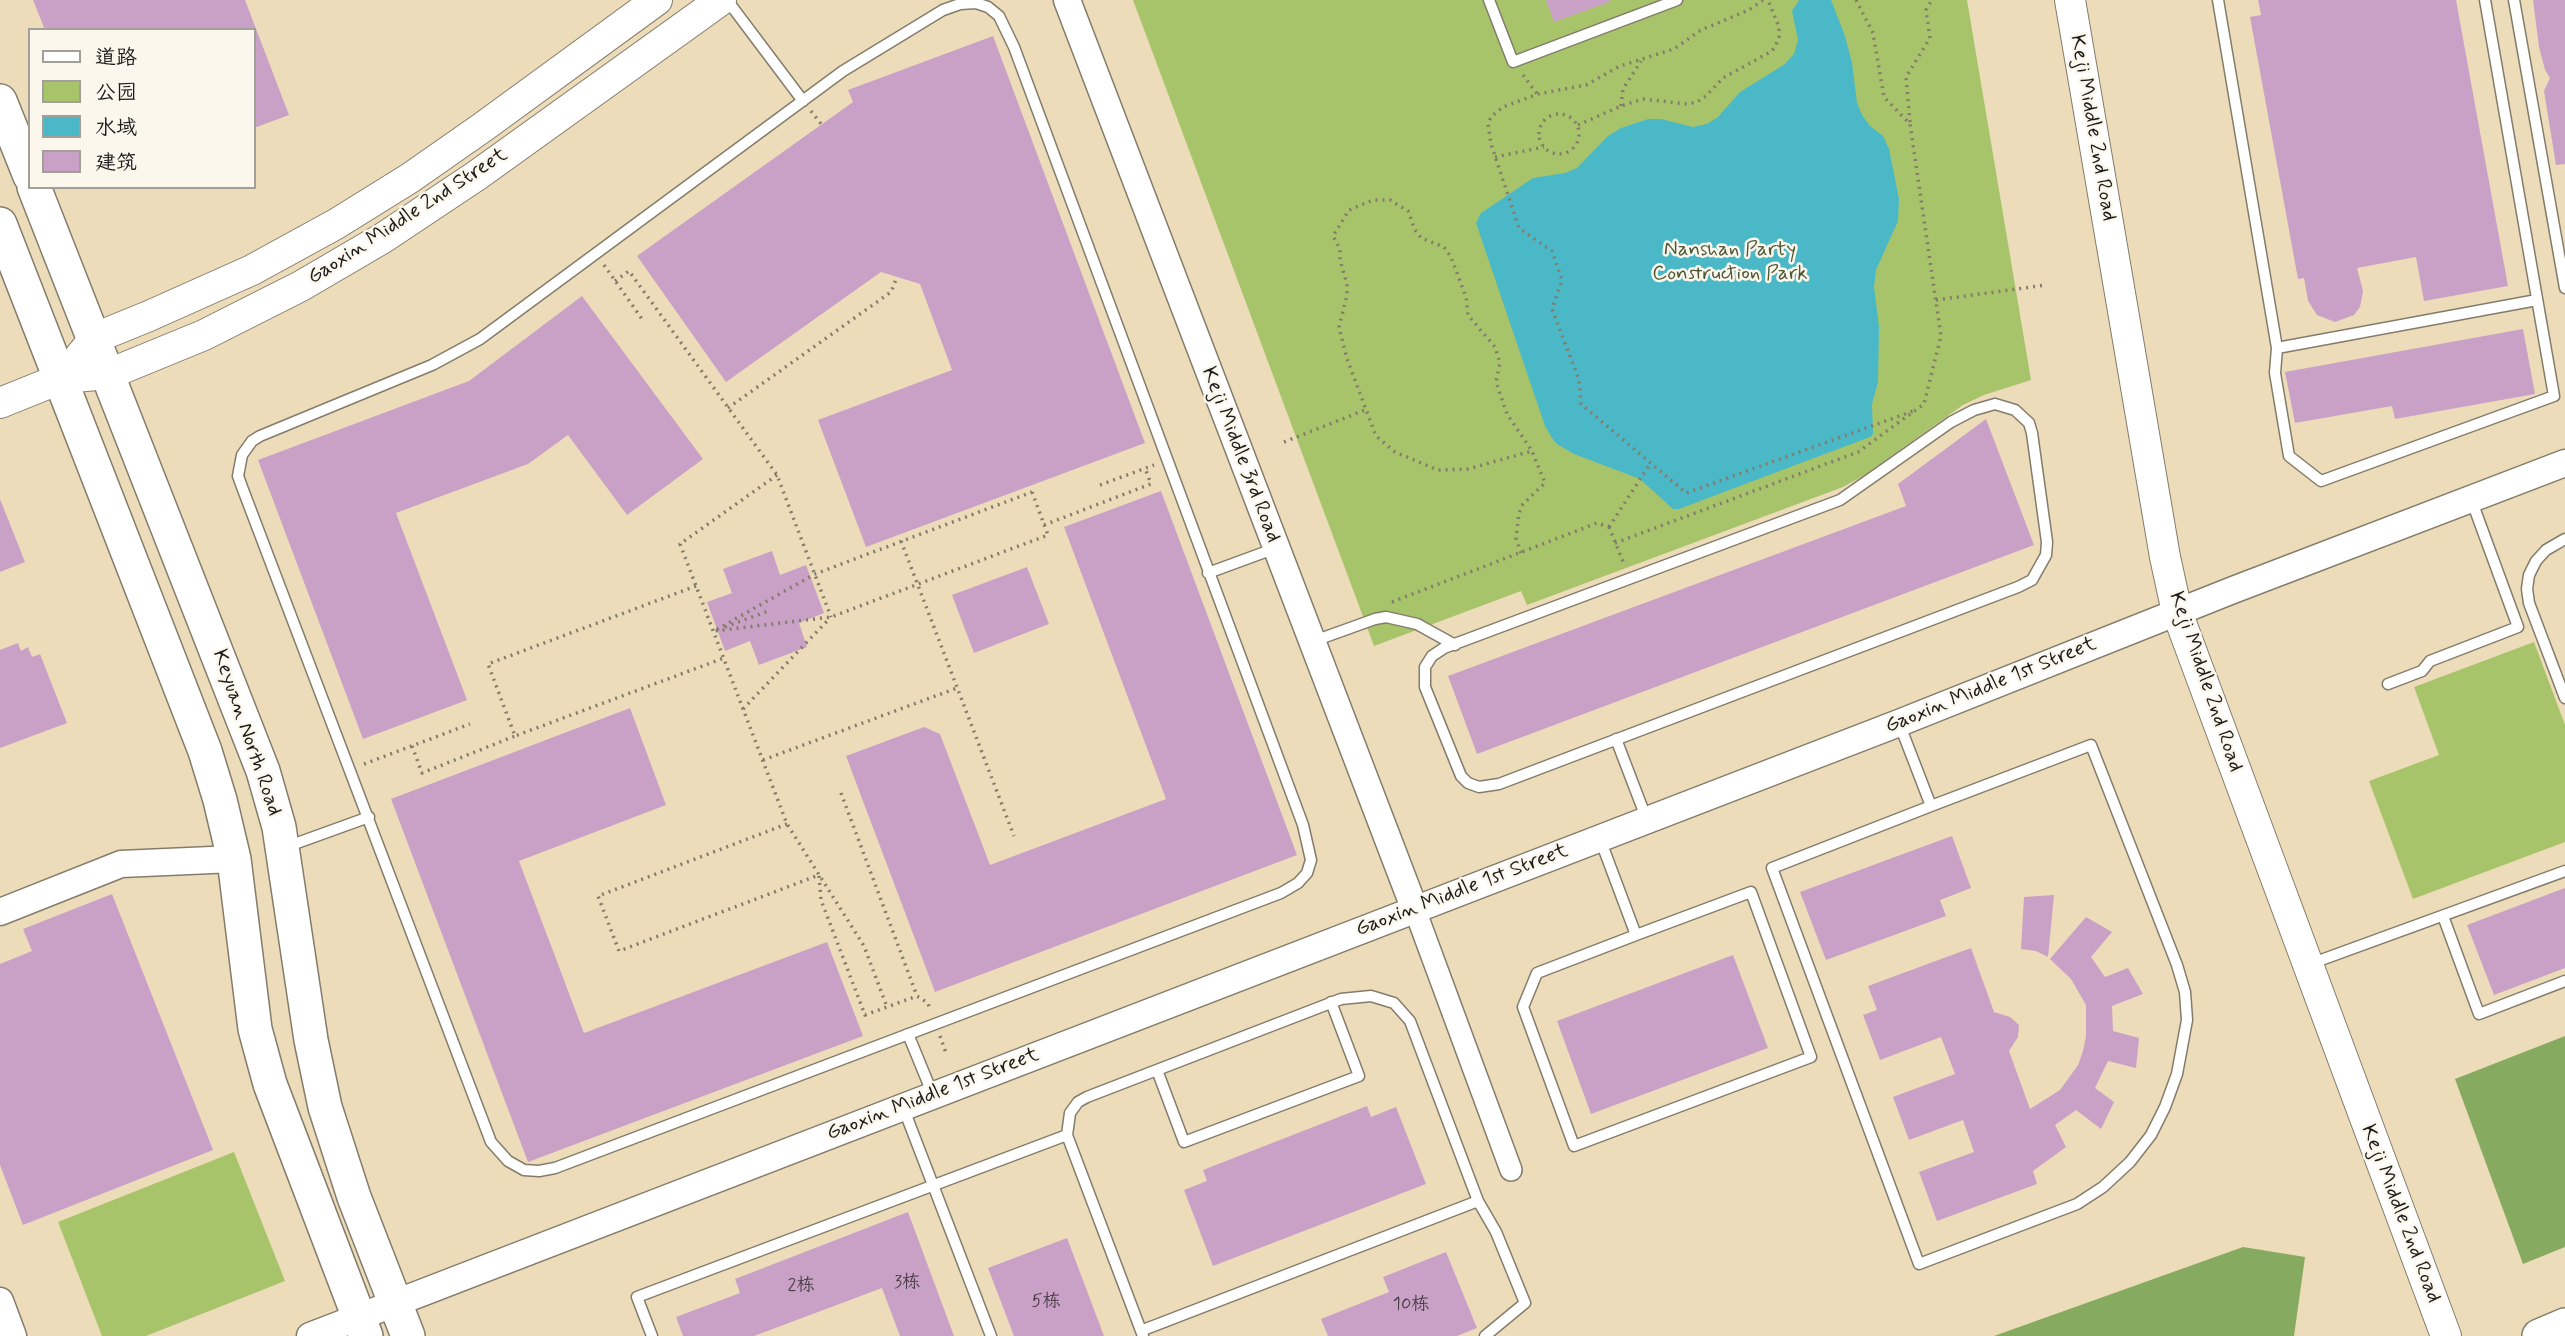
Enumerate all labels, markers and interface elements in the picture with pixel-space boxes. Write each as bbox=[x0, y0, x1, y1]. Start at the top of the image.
legend bbox=[28, 28, 256, 189]
street label: Keji Middle 2nd Road bbox=[2063, 33, 2121, 223]
text: 道路 bbox=[95, 44, 137, 72]
text: 公园 bbox=[95, 79, 137, 107]
text: 水域 bbox=[95, 114, 137, 142]
street label: Gaoxin Middle 2nd Street bbox=[303, 143, 513, 291]
text: 建筑 bbox=[95, 149, 137, 177]
park label: Nanshan Party Construction Park bbox=[1652, 238, 1808, 288]
street label: Keji Middle 3rd Road bbox=[1195, 364, 1285, 546]
street label: Keji Middle 2nd Road bbox=[2162, 589, 2248, 775]
street label: Gaoxin Middle 1st Street bbox=[1882, 632, 2100, 740]
street label: Keyuan North Road bbox=[206, 647, 286, 819]
street label: Gaoxin Middle 1st Street bbox=[1352, 839, 1572, 943]
street label: Gaoxin Middle 1st Street bbox=[823, 1043, 1043, 1147]
street label: Keji Middle 2nd Road bbox=[2354, 1121, 2446, 1307]
house number: 3栋 bbox=[894, 1272, 920, 1294]
house number: 2栋 bbox=[788, 1275, 814, 1297]
house number: 5栋 bbox=[1032, 1291, 1060, 1313]
house number: 10栋 bbox=[1393, 1294, 1429, 1316]

